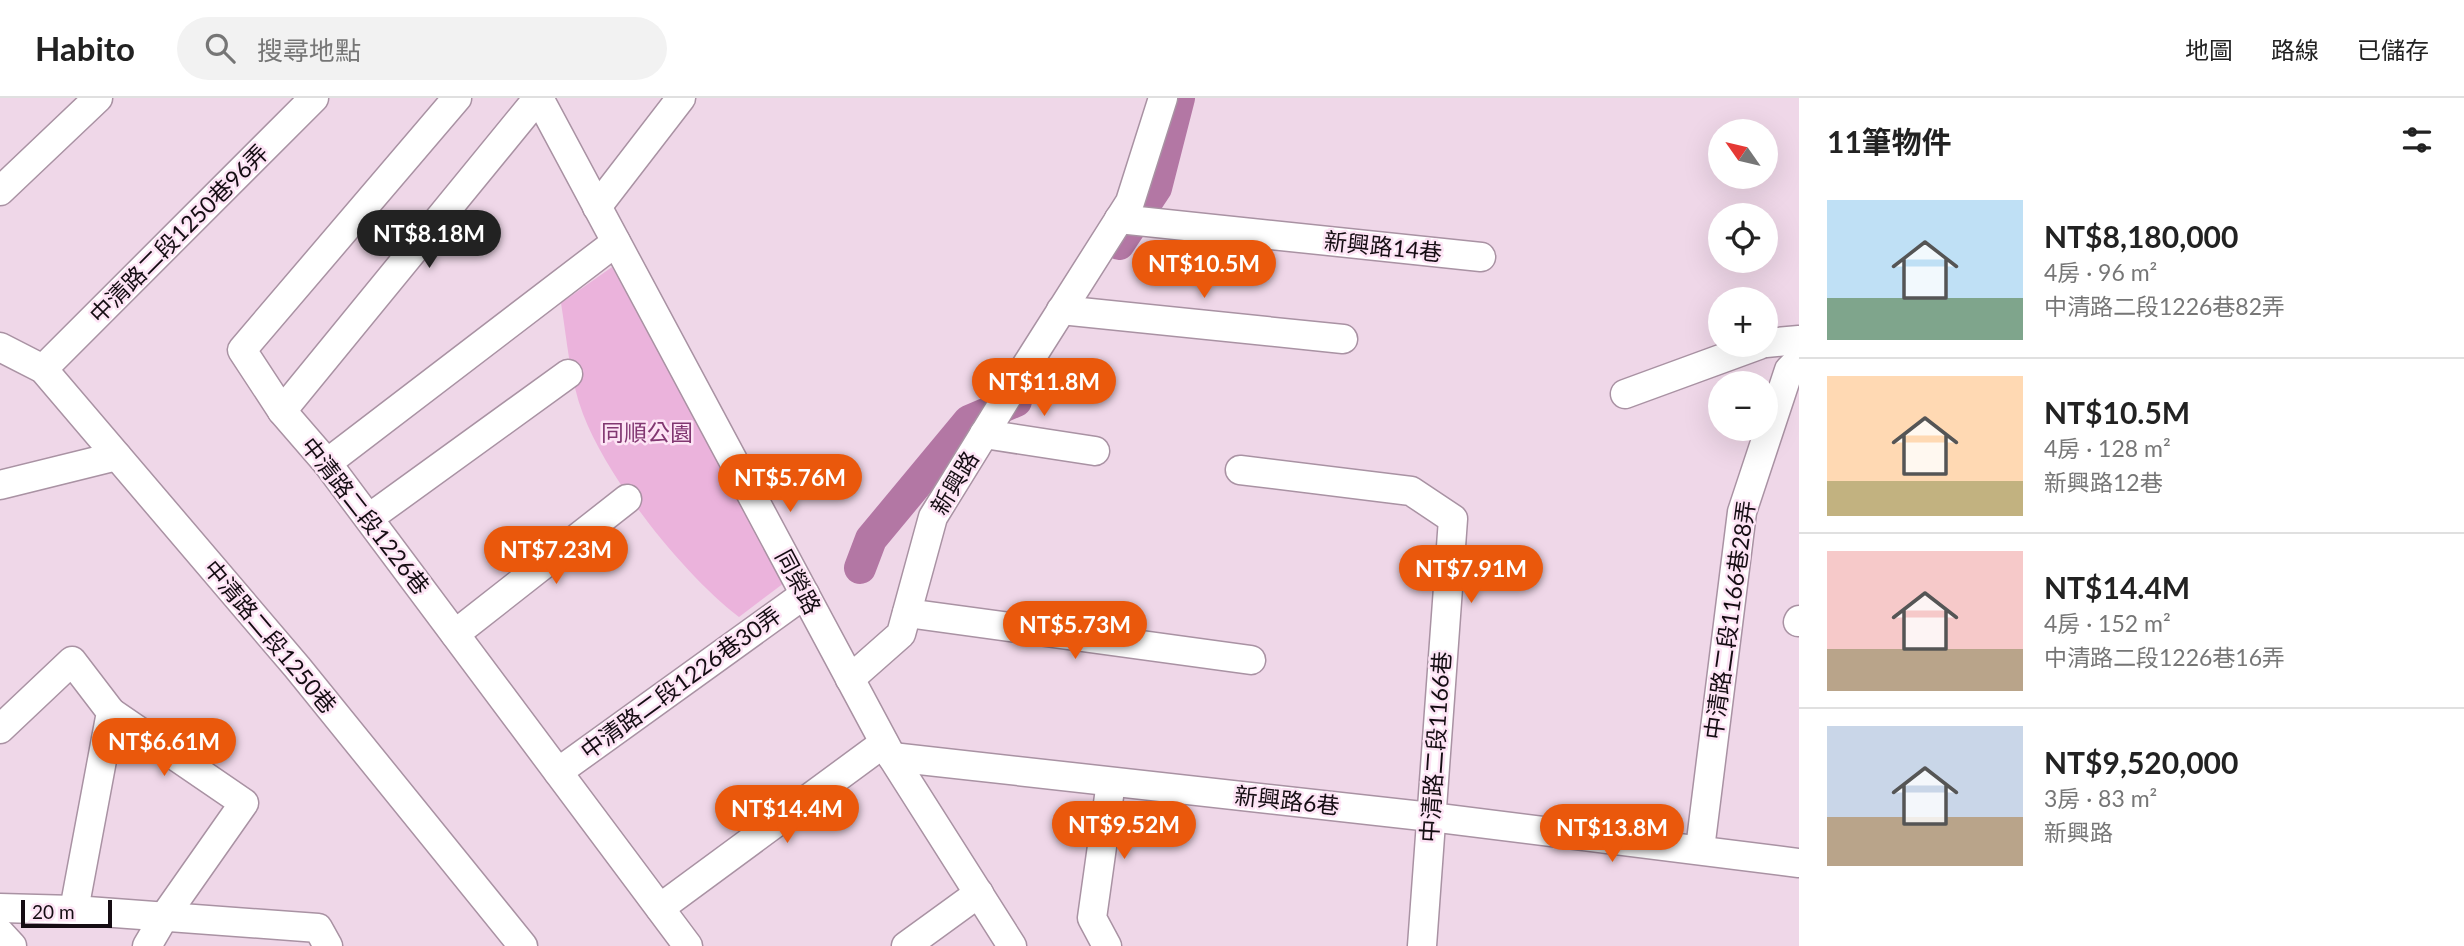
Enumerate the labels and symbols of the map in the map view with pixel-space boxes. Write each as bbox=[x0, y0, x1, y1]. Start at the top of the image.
north arrow bbox=[1708, 119, 1778, 189]
street label: 中清路二段1250巷96弄 bbox=[83, 138, 273, 328]
pin: NT$8.18M bbox=[357, 211, 501, 270]
street label: 新興路14巷 bbox=[1323, 226, 1444, 266]
pin: NT$10.5M bbox=[1132, 240, 1276, 300]
pin: NT$11.8M bbox=[972, 358, 1116, 418]
park label: 同順公園 bbox=[601, 418, 693, 446]
street label: 中清路二段1226巷 bbox=[296, 431, 436, 599]
street label: 新興路 bbox=[924, 446, 984, 519]
pin: NT$5.76M bbox=[718, 454, 862, 514]
street label: 中清路二段1166巷28弄 bbox=[1698, 499, 1760, 741]
pin: NT$7.23M bbox=[484, 526, 628, 586]
street label: 同榮路 bbox=[770, 544, 827, 619]
pin: NT$7.91M bbox=[1399, 546, 1543, 605]
street label: 中清路二段1250巷 bbox=[199, 554, 343, 719]
street label: 中清路二段1226巷30弄 bbox=[575, 600, 786, 764]
pin: NT$5.73M bbox=[1003, 602, 1147, 661]
street label: 中清路二段1166巷 bbox=[1414, 650, 1456, 843]
pin: NT$6.61M bbox=[92, 718, 236, 778]
street label: 新興路6巷 bbox=[1233, 781, 1341, 819]
pin: NT$14.4M bbox=[715, 786, 859, 845]
pin: NT$9.52M bbox=[1052, 802, 1196, 861]
pin: NT$13.8M bbox=[1540, 804, 1684, 864]
scale bar bbox=[21, 897, 112, 929]

